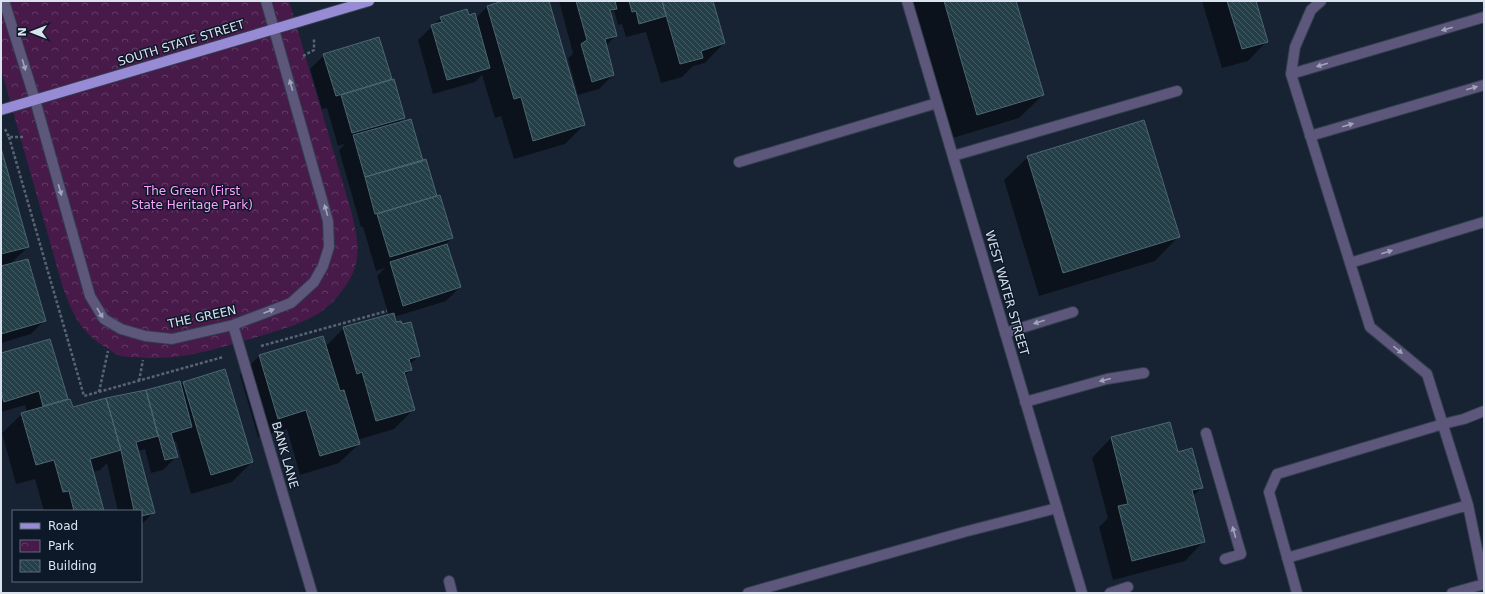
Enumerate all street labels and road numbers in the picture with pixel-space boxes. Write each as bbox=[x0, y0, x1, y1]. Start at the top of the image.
street label: SOUTH STATE STREET bbox=[116, 17, 247, 69]
street label: WEST WATER STREET bbox=[982, 229, 1032, 358]
street label: THE GREEN bbox=[166, 303, 237, 331]
street label: BANK LANE bbox=[269, 420, 301, 490]

